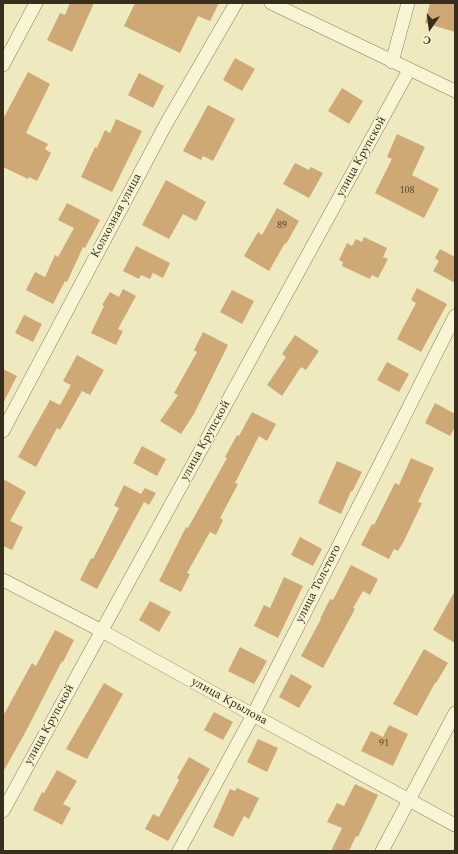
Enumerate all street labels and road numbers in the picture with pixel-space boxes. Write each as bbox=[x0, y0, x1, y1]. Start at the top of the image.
street label: улица Крупской bbox=[334, 114, 390, 200]
street label: Колхозная улица bbox=[89, 171, 145, 261]
street label: улица Крупской bbox=[178, 398, 234, 484]
street label: улица Толстого bbox=[293, 543, 345, 625]
street label: улица Крылова bbox=[188, 675, 270, 729]
street label: улица Крупской bbox=[22, 682, 78, 768]

